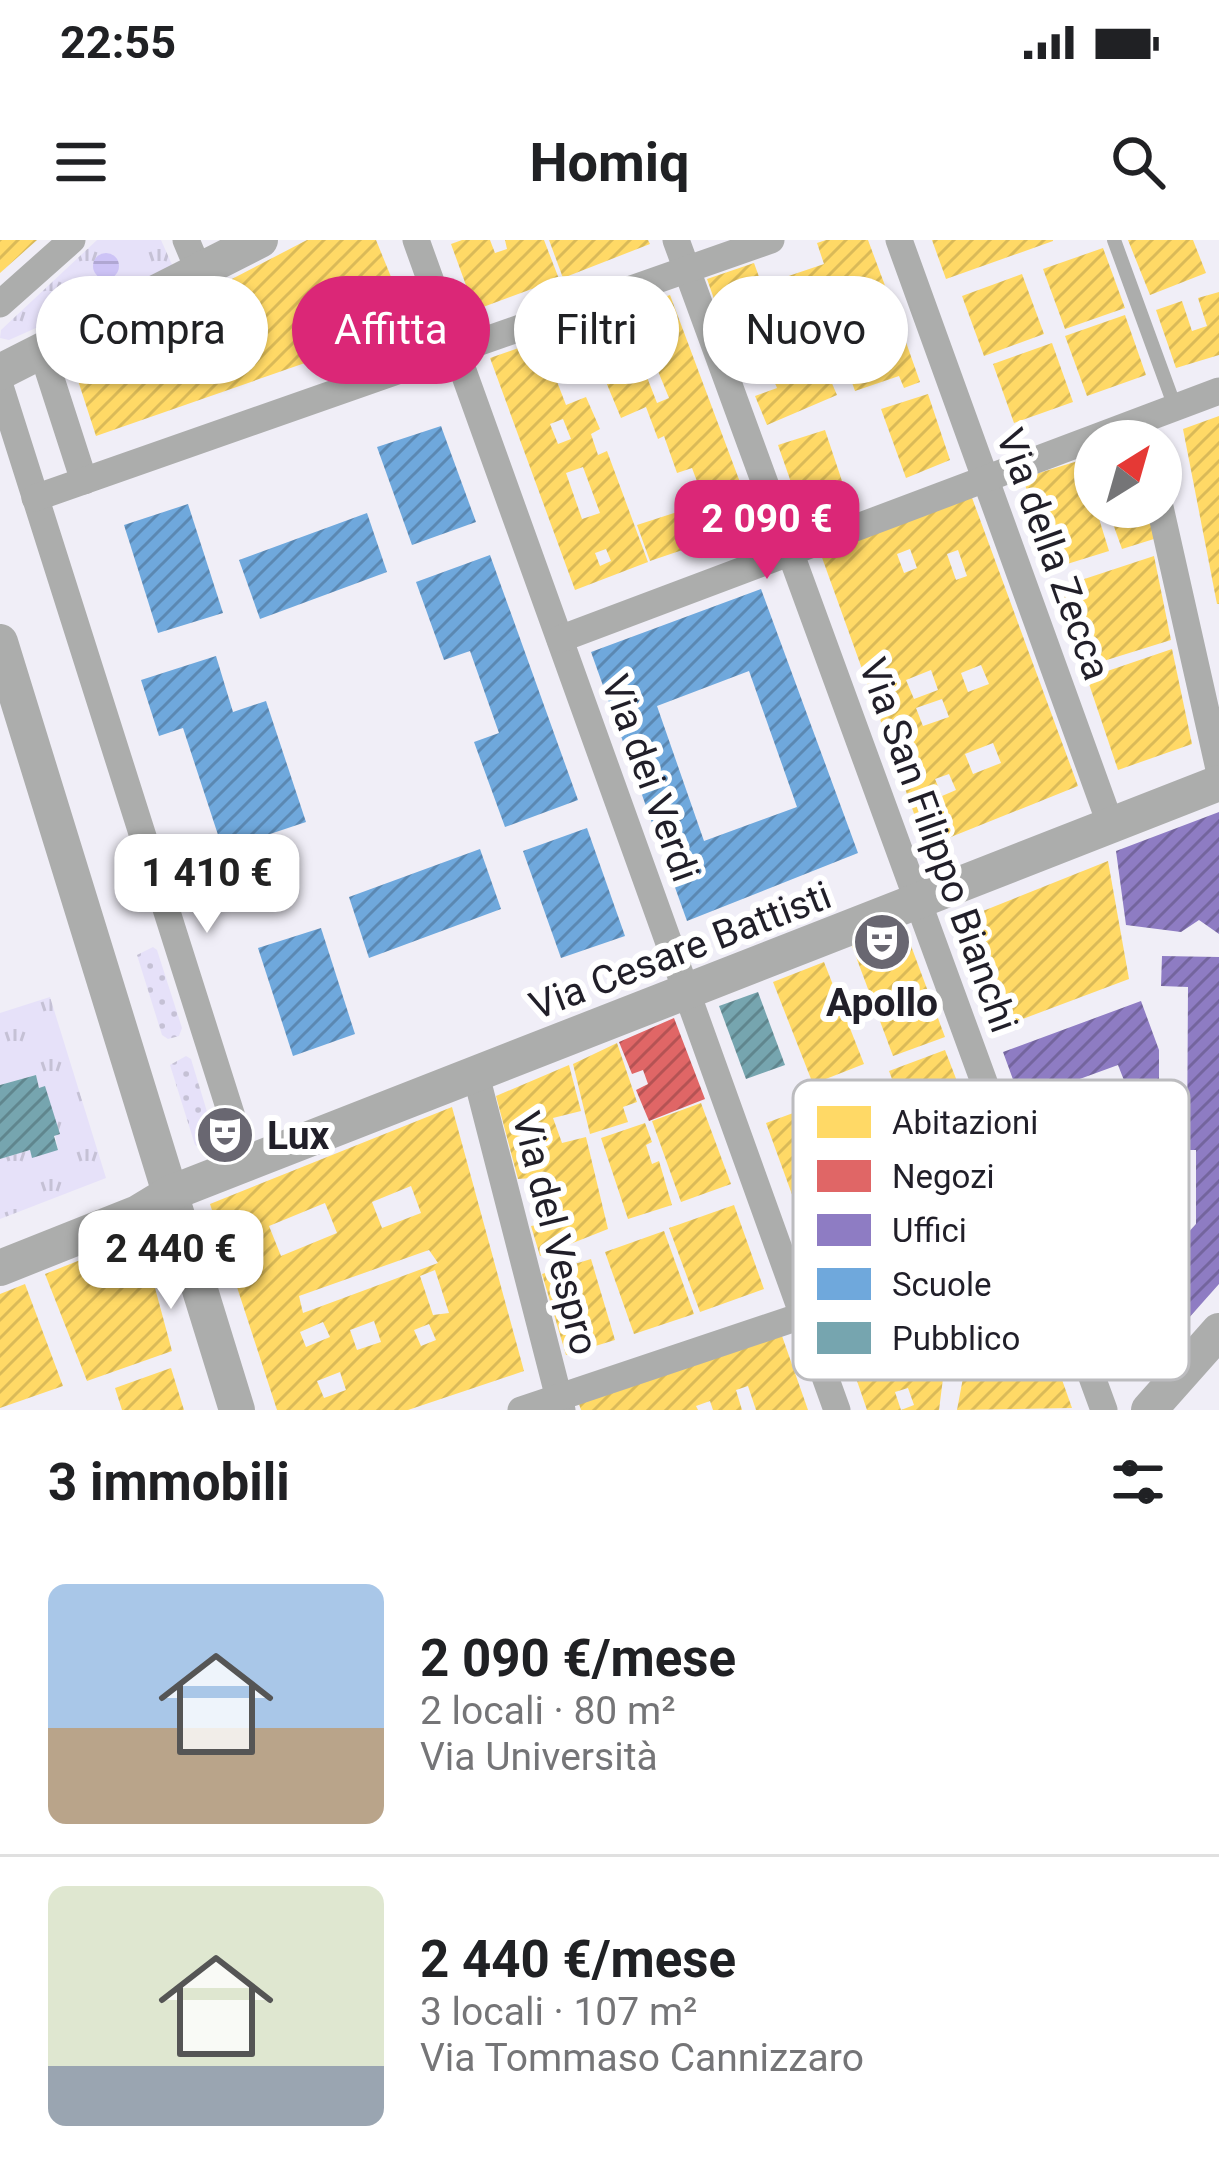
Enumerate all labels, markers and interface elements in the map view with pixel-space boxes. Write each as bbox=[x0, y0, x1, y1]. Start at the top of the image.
text: 22:55 bbox=[60, 16, 176, 69]
icon: menu bbox=[48, 129, 114, 195]
icon: search bbox=[1105, 129, 1171, 195]
text: Homiq bbox=[529, 131, 690, 194]
chip: Compra bbox=[36, 276, 268, 384]
chip: Affitta bbox=[292, 276, 490, 384]
chip: Filtri bbox=[514, 276, 679, 384]
chip: Nuovo bbox=[703, 276, 908, 384]
north arrow bbox=[1074, 420, 1182, 528]
map controls bbox=[1074, 420, 1182, 528]
street label: Via della Zecca bbox=[986, 423, 1120, 686]
pin: 2 090 € bbox=[656, 480, 878, 582]
text: 2 090 € bbox=[701, 496, 833, 542]
street label: Via San Filippo Bianchi bbox=[849, 652, 1027, 1039]
street label: Via dei Verdi bbox=[592, 669, 709, 888]
pin: 1 410 € bbox=[96, 834, 318, 936]
text: 1 410 € bbox=[141, 850, 273, 896]
street label: Via Cesare Battisti bbox=[523, 872, 837, 1030]
theatre icon: Apollo bbox=[851, 911, 913, 973]
place label: Apollo bbox=[826, 980, 938, 1026]
legend bbox=[793, 1080, 1189, 1380]
text: Abitazioni bbox=[892, 1103, 1038, 1142]
theatre icon: Lux bbox=[194, 1104, 256, 1166]
street label: Via del Vespro bbox=[503, 1107, 607, 1360]
place label: Lux bbox=[267, 1113, 329, 1159]
text: Negozi bbox=[892, 1157, 995, 1196]
pin: 2 440 € bbox=[60, 1210, 282, 1312]
text: Uffici bbox=[892, 1211, 967, 1250]
text: 2 440 € bbox=[105, 1226, 237, 1272]
text: Scuole bbox=[892, 1265, 991, 1304]
text: Pubblico bbox=[892, 1319, 1020, 1358]
icon: filters bbox=[1105, 1449, 1171, 1515]
text: 3 immobili bbox=[48, 1453, 290, 1512]
text: 2 090 €/mese bbox=[420, 1629, 736, 1688]
icon: home bbox=[144, 1632, 288, 1776]
text: 2 locali · 80 m² bbox=[420, 1688, 675, 1734]
text: Via Università bbox=[420, 1734, 658, 1780]
text: 2 440 €/mese bbox=[420, 1930, 736, 1989]
icon: home bbox=[144, 1934, 288, 2078]
text: 3 locali · 107 m² bbox=[420, 1989, 697, 2035]
text: Via Tommaso Cannizzaro bbox=[420, 2035, 864, 2081]

